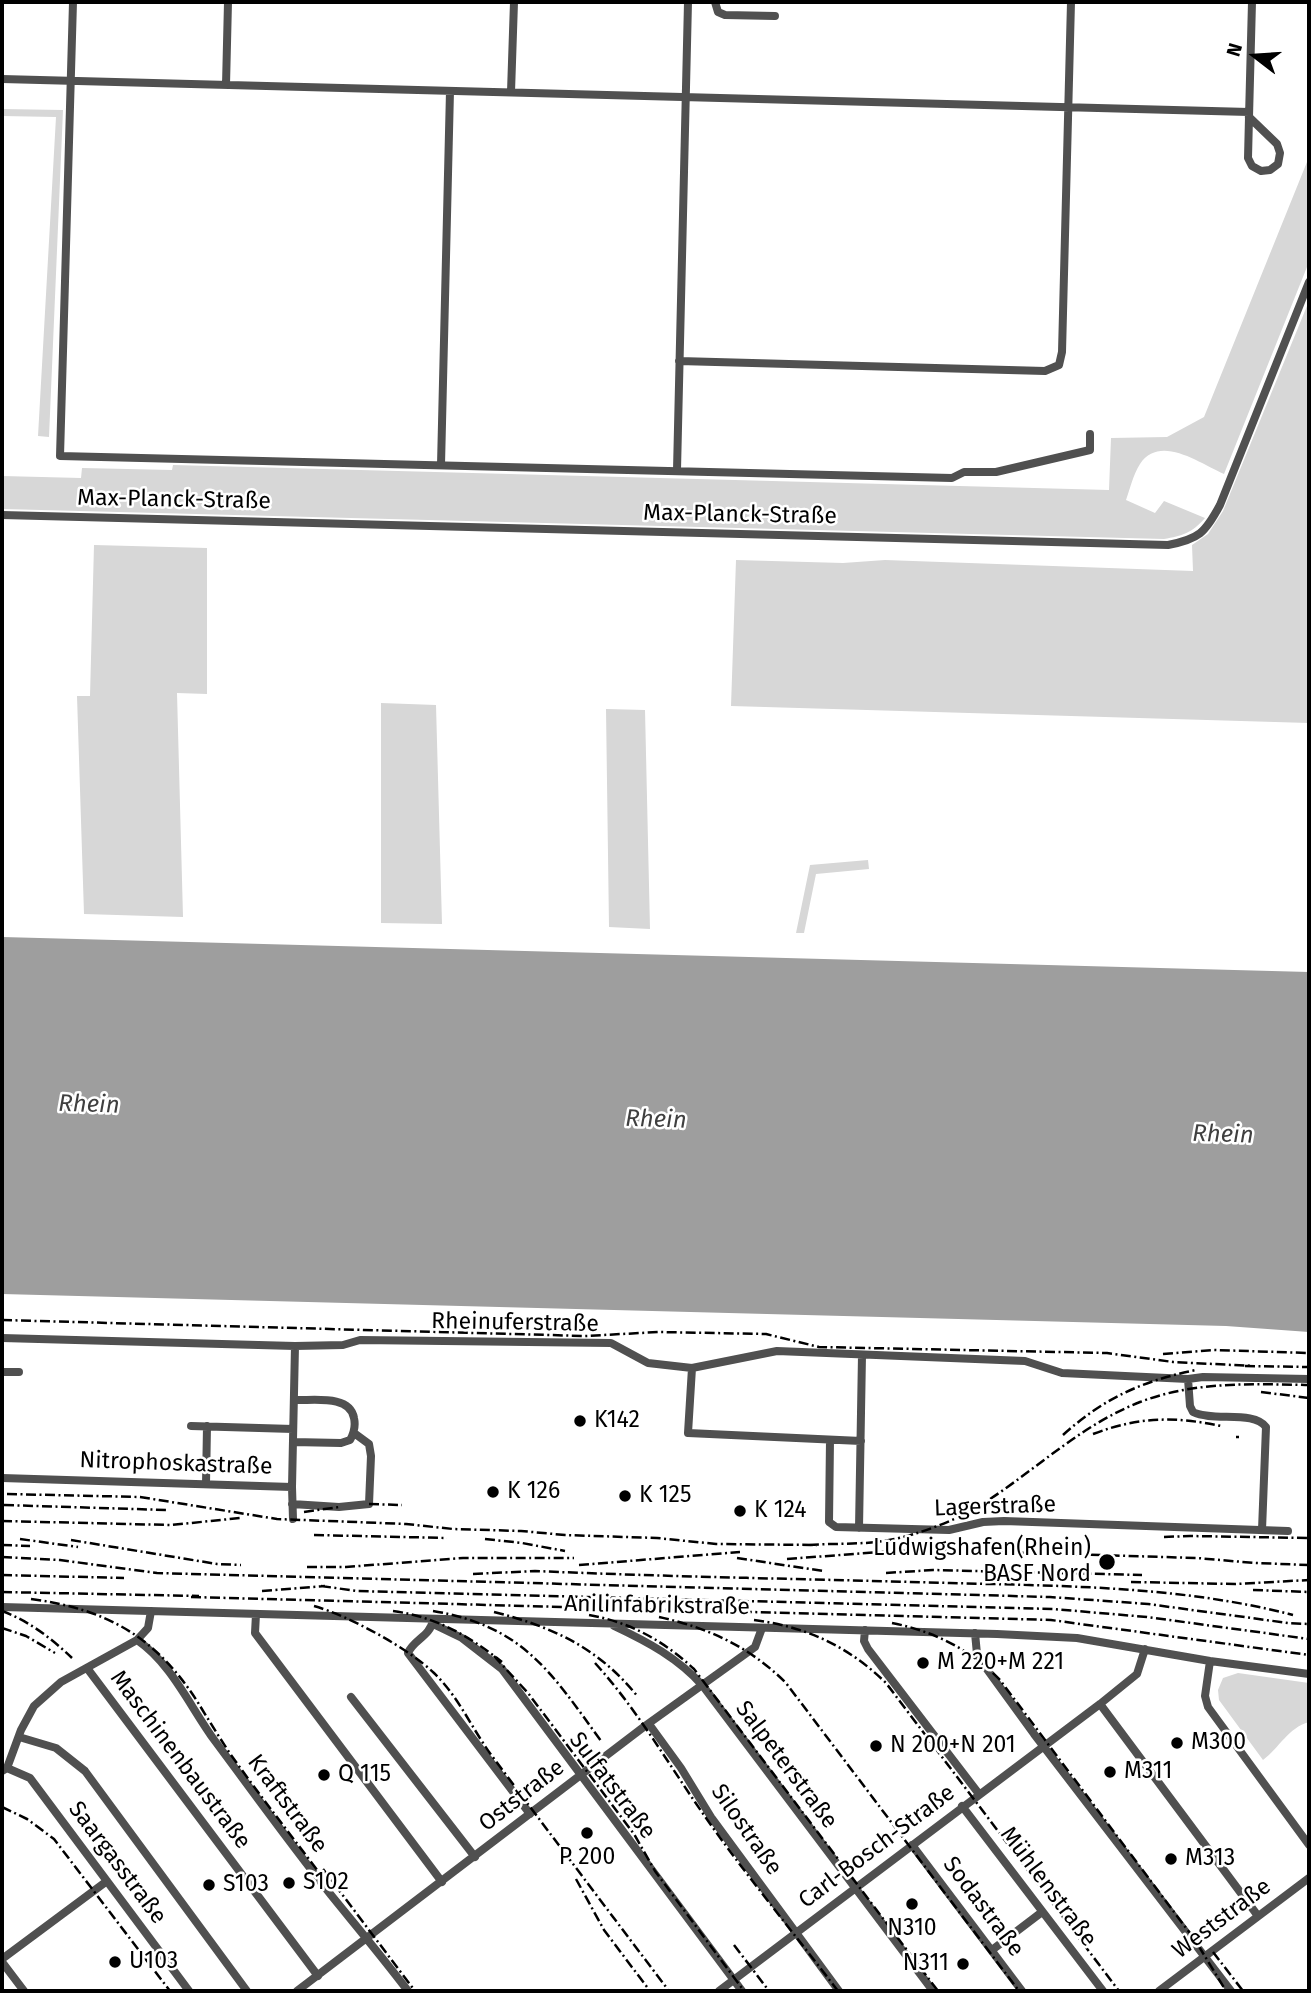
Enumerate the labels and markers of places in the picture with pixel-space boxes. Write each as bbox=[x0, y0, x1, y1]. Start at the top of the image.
place label: K142 bbox=[594, 1407, 640, 1435]
marker: K142 bbox=[572, 1413, 588, 1429]
place label: K 126 bbox=[507, 1478, 560, 1506]
place label: K 125 bbox=[639, 1482, 692, 1510]
marker: K 126 bbox=[485, 1484, 501, 1500]
marker: K 125 bbox=[617, 1488, 633, 1504]
place label: K 124 bbox=[754, 1497, 807, 1525]
marker: K 124 bbox=[732, 1503, 748, 1519]
place label: Ludwigshafen(Rhein) BASF Nord bbox=[873, 1535, 1091, 1589]
marker: Ludwigshafen(Rhein) BASF Nord bbox=[1097, 1552, 1117, 1572]
place label: M 220+M 221 bbox=[937, 1649, 1064, 1677]
marker: M 220+M 221 bbox=[915, 1655, 931, 1671]
place label: M300 bbox=[1191, 1729, 1246, 1757]
place label: N 200+N 201 bbox=[890, 1732, 1016, 1760]
marker: M300 bbox=[1169, 1735, 1185, 1751]
marker: N 200+N 201 bbox=[868, 1738, 884, 1754]
place label: M311 bbox=[1124, 1758, 1172, 1786]
place label: Q 115 bbox=[338, 1761, 391, 1789]
marker: M311 bbox=[1102, 1764, 1118, 1780]
marker: Q 115 bbox=[316, 1767, 332, 1783]
marker: P 200 bbox=[579, 1825, 595, 1841]
place label: P 200 bbox=[559, 1844, 615, 1872]
place label: M313 bbox=[1185, 1845, 1235, 1873]
marker: M313 bbox=[1163, 1851, 1179, 1867]
place label: S102 bbox=[303, 1869, 349, 1897]
place label: S103 bbox=[223, 1871, 269, 1899]
marker: S102 bbox=[281, 1875, 297, 1891]
marker: S103 bbox=[201, 1877, 217, 1893]
marker: N310 bbox=[904, 1896, 920, 1912]
place label: N310 bbox=[887, 1915, 937, 1943]
place label: U103 bbox=[129, 1948, 178, 1976]
place label: N311 bbox=[903, 1950, 949, 1978]
marker: U103 bbox=[107, 1954, 123, 1970]
marker: N311 bbox=[955, 1956, 971, 1972]

